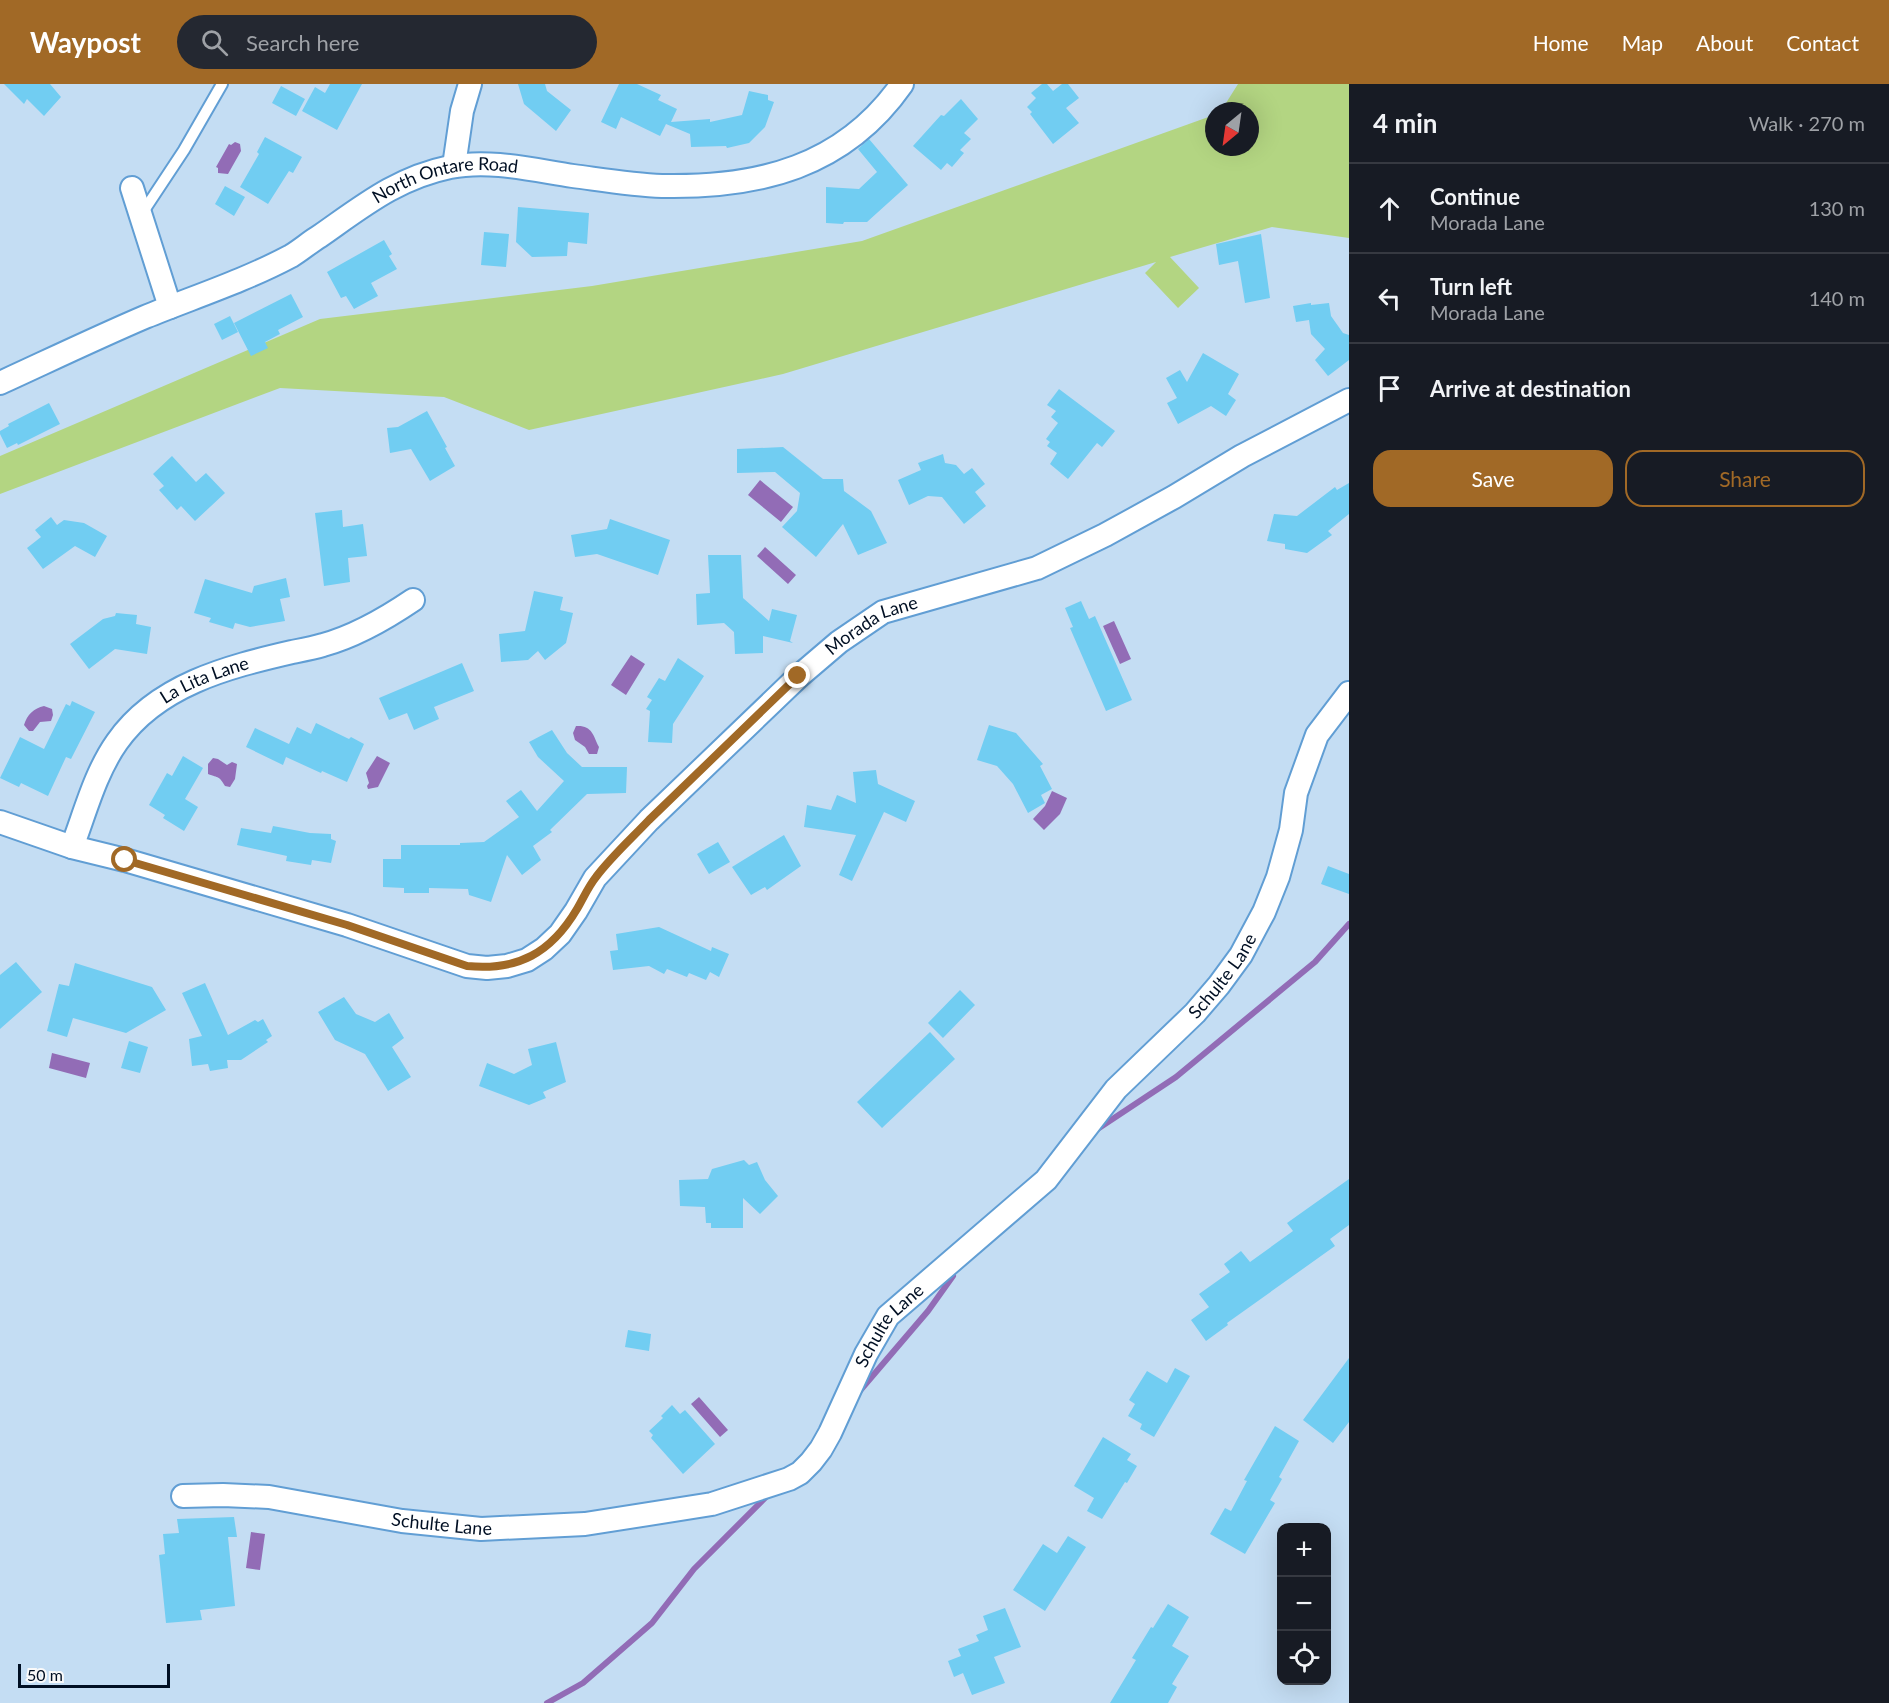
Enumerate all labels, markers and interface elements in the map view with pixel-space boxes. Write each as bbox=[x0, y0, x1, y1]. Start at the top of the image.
search box bbox=[177, 15, 597, 69]
text: Waypost bbox=[30, 25, 141, 59]
icon: search bbox=[198, 26, 231, 59]
text: Search here bbox=[246, 29, 359, 56]
text: Home bbox=[1533, 30, 1589, 55]
text: Map bbox=[1622, 30, 1663, 55]
text: About bbox=[1696, 30, 1753, 55]
text: Contact bbox=[1786, 30, 1859, 55]
north arrow bbox=[1205, 102, 1259, 156]
text: 4 min bbox=[1373, 107, 1437, 139]
text: Walk · 270 m bbox=[1749, 111, 1865, 135]
street label: North Ontare Road bbox=[368, 152, 520, 207]
text: Continue bbox=[1430, 183, 1520, 210]
icon: ahead bbox=[1373, 192, 1406, 225]
text: 130 m bbox=[1809, 196, 1865, 220]
text: Morada Lane bbox=[1430, 210, 1545, 234]
text: Turn left bbox=[1430, 273, 1512, 300]
icon: left bbox=[1373, 282, 1406, 315]
text: 140 m bbox=[1809, 286, 1865, 310]
text: Morada Lane bbox=[1430, 300, 1545, 324]
icon: arrive bbox=[1373, 372, 1406, 405]
text: Arrive at destination bbox=[1430, 375, 1631, 402]
button: Save bbox=[1373, 450, 1613, 507]
button: Share bbox=[1625, 450, 1865, 507]
street label: Morada Lane bbox=[820, 591, 920, 659]
street label: La Lita Lane bbox=[155, 651, 251, 708]
route end bbox=[784, 662, 810, 688]
route start bbox=[111, 846, 137, 872]
street label: Schulte Lane bbox=[1183, 929, 1261, 1023]
street label: Schulte Lane bbox=[850, 1278, 928, 1370]
street label: Schulte Lane bbox=[390, 1507, 492, 1539]
map controls bbox=[1277, 1523, 1331, 1685]
button: + bbox=[1277, 1523, 1331, 1577]
button: − bbox=[1277, 1577, 1331, 1631]
button: locate bbox=[1277, 1631, 1331, 1685]
scale bar bbox=[18, 1661, 170, 1688]
text: 50 m bbox=[27, 1665, 63, 1684]

